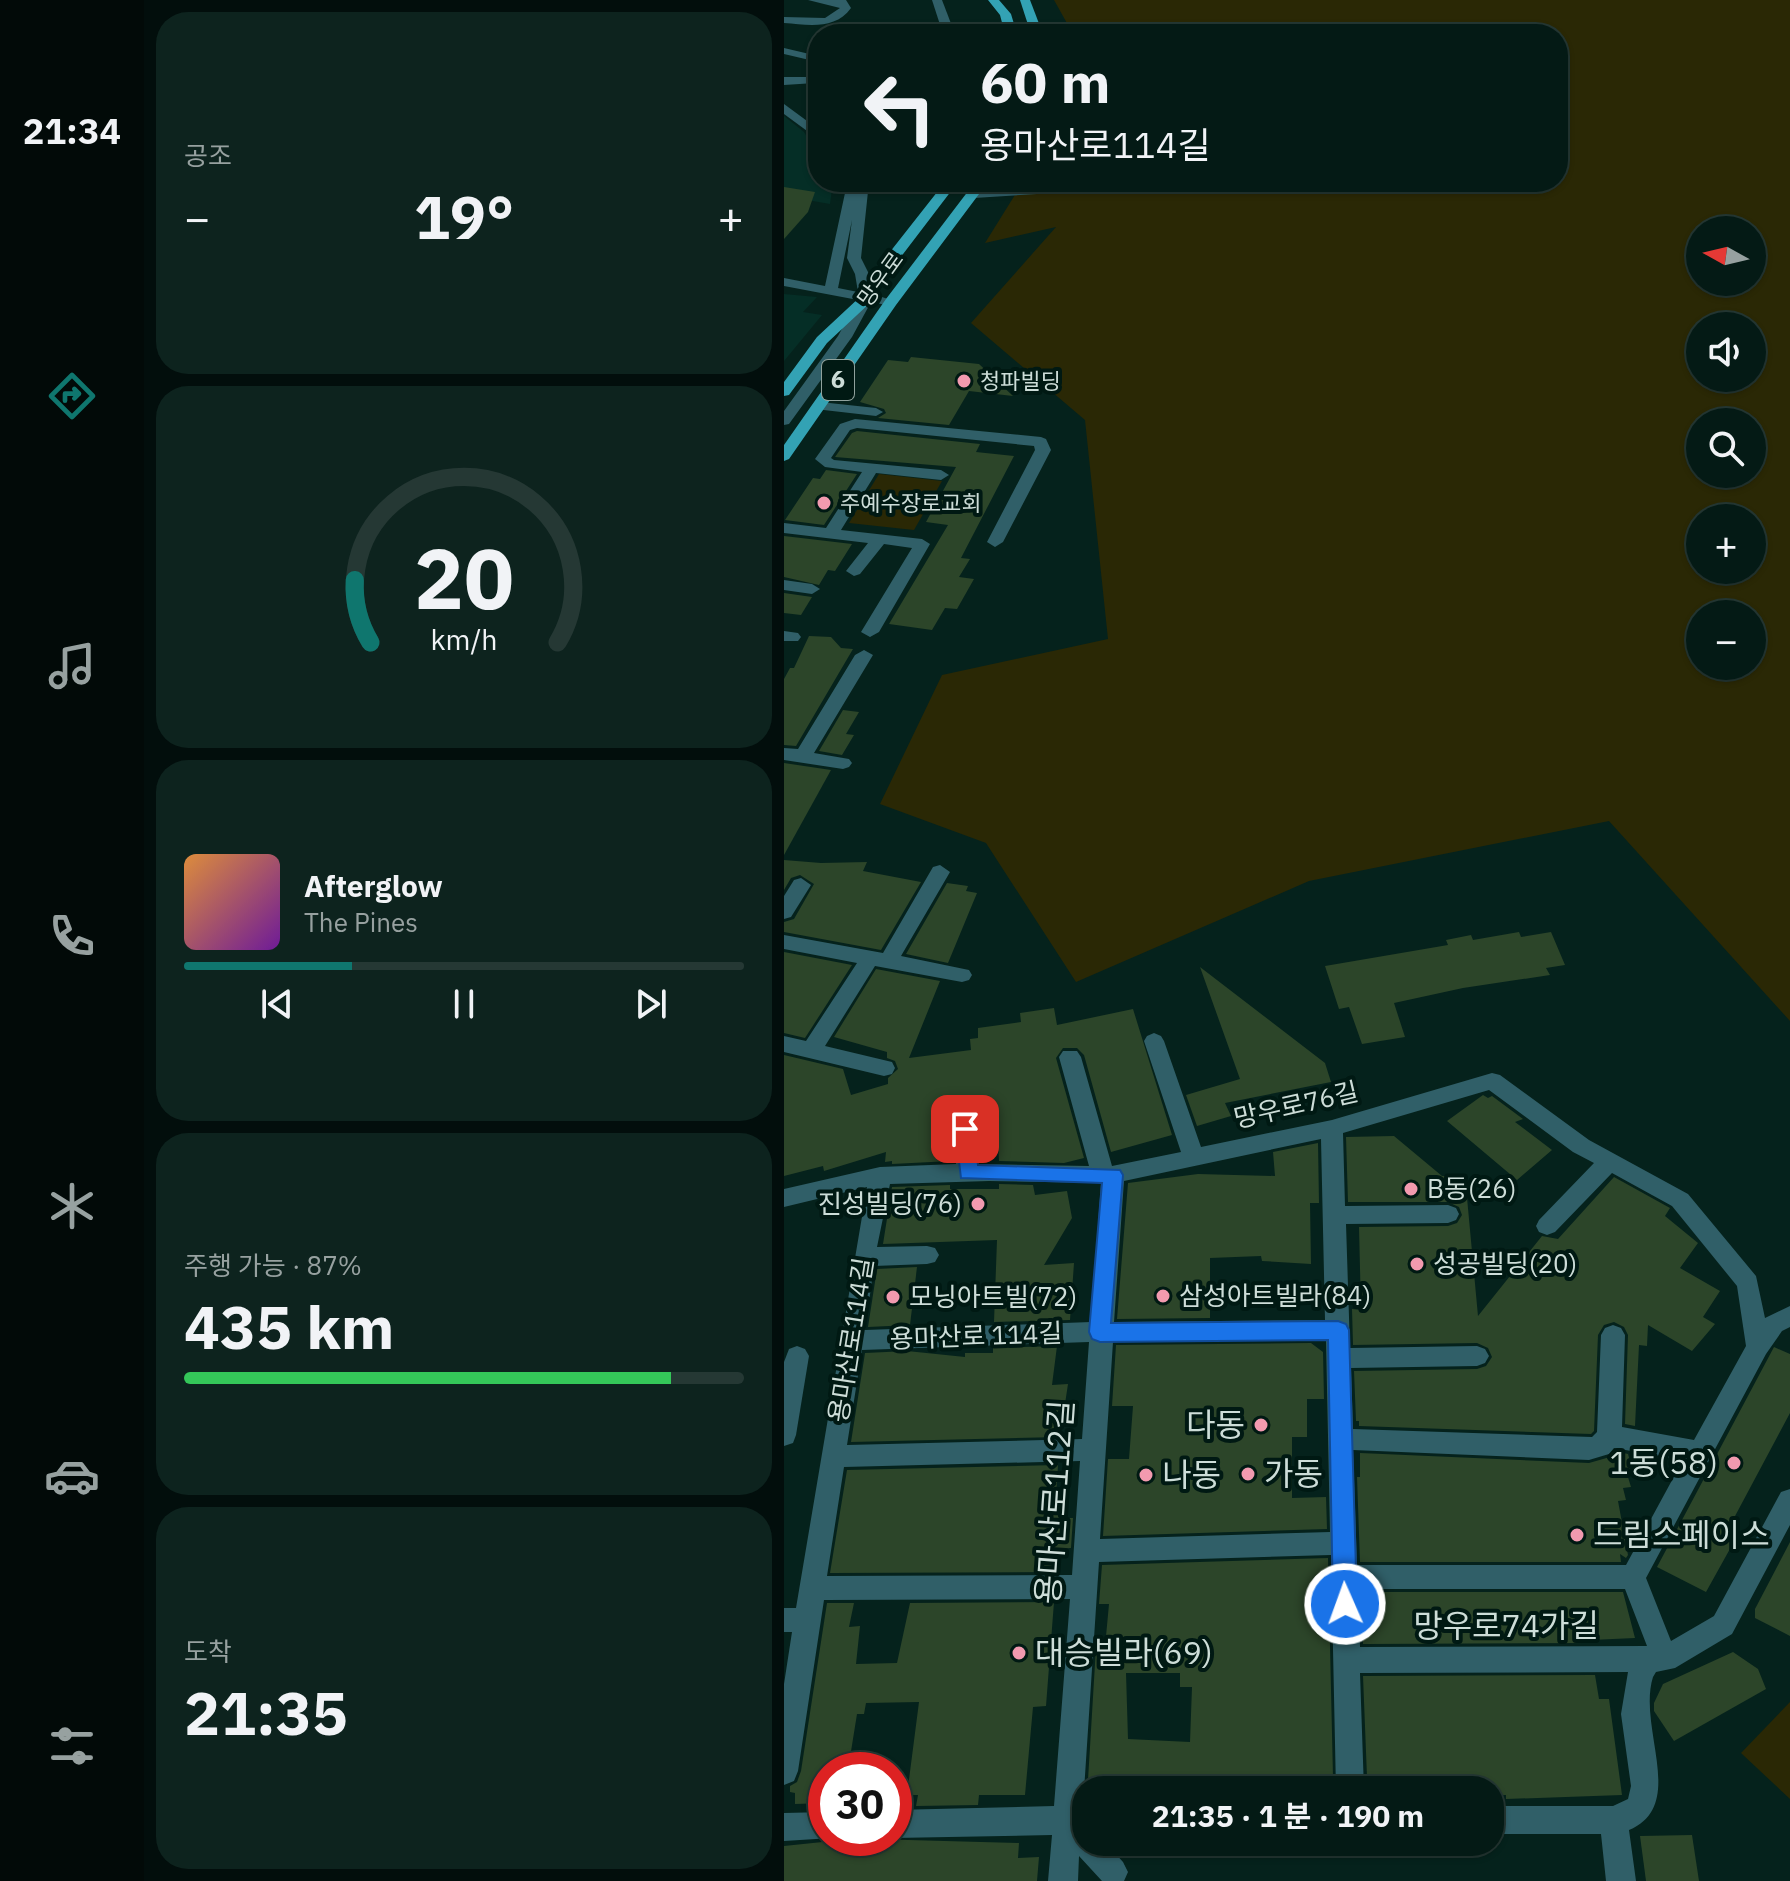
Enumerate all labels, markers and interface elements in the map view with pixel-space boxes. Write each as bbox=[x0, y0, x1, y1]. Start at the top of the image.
text: 60 m bbox=[980, 46, 1110, 118]
icon: left bbox=[848, 56, 952, 160]
text: 21:34 bbox=[23, 107, 121, 154]
text: 용마산로114길 bbox=[980, 121, 1210, 168]
text: 공조 bbox=[184, 138, 232, 172]
text: 19° bbox=[414, 177, 514, 256]
text: − bbox=[184, 189, 210, 246]
text: + bbox=[718, 189, 744, 246]
north arrow bbox=[1686, 216, 1766, 296]
map controls bbox=[1686, 216, 1766, 680]
street label: 망우로 bbox=[850, 246, 909, 312]
button: sound bbox=[1686, 312, 1766, 392]
road number: 6 bbox=[822, 360, 854, 400]
place label: 청파빌딩 bbox=[980, 366, 1061, 395]
icon: directions bbox=[44, 368, 100, 424]
marker: 청파빌딩 bbox=[955, 372, 973, 390]
button: search bbox=[1686, 408, 1766, 488]
place label: 주예수장로교회 bbox=[840, 488, 982, 517]
marker: 주예수장로교회 bbox=[815, 494, 833, 512]
button: + bbox=[1686, 504, 1766, 584]
text: 20 bbox=[414, 523, 514, 631]
button: − bbox=[1686, 600, 1766, 680]
text: km/h bbox=[430, 621, 498, 658]
icon: music bbox=[44, 638, 100, 694]
text: Afterglow bbox=[304, 866, 443, 905]
text: The Pines bbox=[304, 905, 418, 939]
icon: phone bbox=[44, 908, 100, 964]
icon: previous bbox=[255, 982, 299, 1026]
icon: pause bbox=[442, 982, 486, 1026]
icon: next bbox=[629, 982, 673, 1026]
street label: 망우로76길 bbox=[1230, 1073, 1361, 1135]
pin bbox=[931, 1095, 999, 1163]
icon: arrive bbox=[943, 1107, 987, 1151]
place label: B동(26) bbox=[1427, 1171, 1517, 1205]
icon: climate bbox=[44, 1178, 100, 1234]
marker: B동(26) bbox=[1402, 1180, 1420, 1198]
place label: 진성빌딩(76) bbox=[818, 1186, 962, 1220]
marker: 진성빌딩(76) bbox=[969, 1195, 987, 1213]
place label: 성공빌딩(20) bbox=[1433, 1246, 1577, 1280]
text: 주행 가능 · 87% bbox=[184, 1248, 362, 1282]
street label: 용마산로114길 bbox=[820, 1255, 880, 1425]
marker: 성공빌딩(20) bbox=[1408, 1255, 1426, 1273]
place label: 삼성아트빌라(84) bbox=[1179, 1278, 1371, 1312]
place label: 모닝아트빌(72) bbox=[909, 1279, 1077, 1313]
text: 435 km bbox=[184, 1287, 394, 1366]
marker: 삼성아트빌라(84) bbox=[1154, 1287, 1172, 1305]
marker: 모닝아트빌(72) bbox=[884, 1288, 902, 1306]
street label: 용마산로 114길 bbox=[889, 1315, 1063, 1355]
street label: 용마산로112길 bbox=[1026, 1398, 1082, 1606]
place label: 다동 bbox=[1186, 1403, 1245, 1445]
marker: 다동 bbox=[1252, 1416, 1270, 1434]
place label: 1동(58) bbox=[1610, 1441, 1718, 1483]
icon: car bbox=[44, 1448, 100, 1504]
place label: 가동 bbox=[1264, 1452, 1323, 1494]
place label: 나동 bbox=[1162, 1453, 1221, 1495]
marker: 1동(58) bbox=[1725, 1454, 1743, 1472]
marker: 가동 bbox=[1239, 1465, 1257, 1483]
marker: 나동 bbox=[1137, 1466, 1155, 1484]
place label: 드림스페이스 bbox=[1593, 1513, 1770, 1555]
marker: 드림스페이스 bbox=[1568, 1526, 1586, 1544]
position arrow bbox=[1303, 1562, 1387, 1646]
street label: 망우로74가길 bbox=[1413, 1604, 1599, 1646]
place label: 대승빌라(69) bbox=[1035, 1631, 1213, 1673]
text: 도착 bbox=[184, 1634, 232, 1668]
marker: 대승빌라(69) bbox=[1010, 1644, 1028, 1662]
text: 21:35 bbox=[184, 1673, 348, 1752]
icon: filters bbox=[44, 1718, 100, 1774]
speed limit sign: 30 bbox=[808, 1752, 912, 1856]
text: 21:35 · 1 분 · 190 m bbox=[1152, 1796, 1424, 1835]

